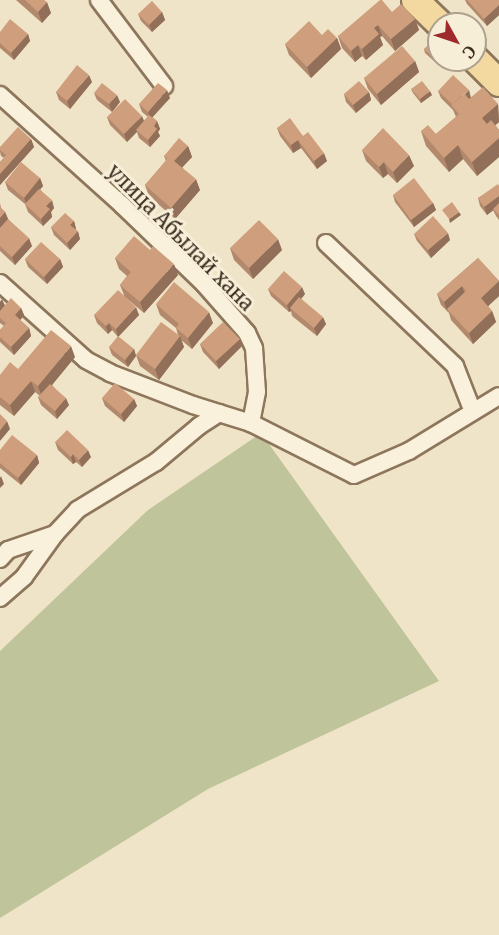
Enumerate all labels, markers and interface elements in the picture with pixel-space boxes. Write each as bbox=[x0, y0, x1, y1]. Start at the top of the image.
north arrow bbox=[427, 12, 487, 72]
text: С bbox=[458, 42, 480, 63]
street label: улица Абылай хана bbox=[103, 159, 259, 315]

